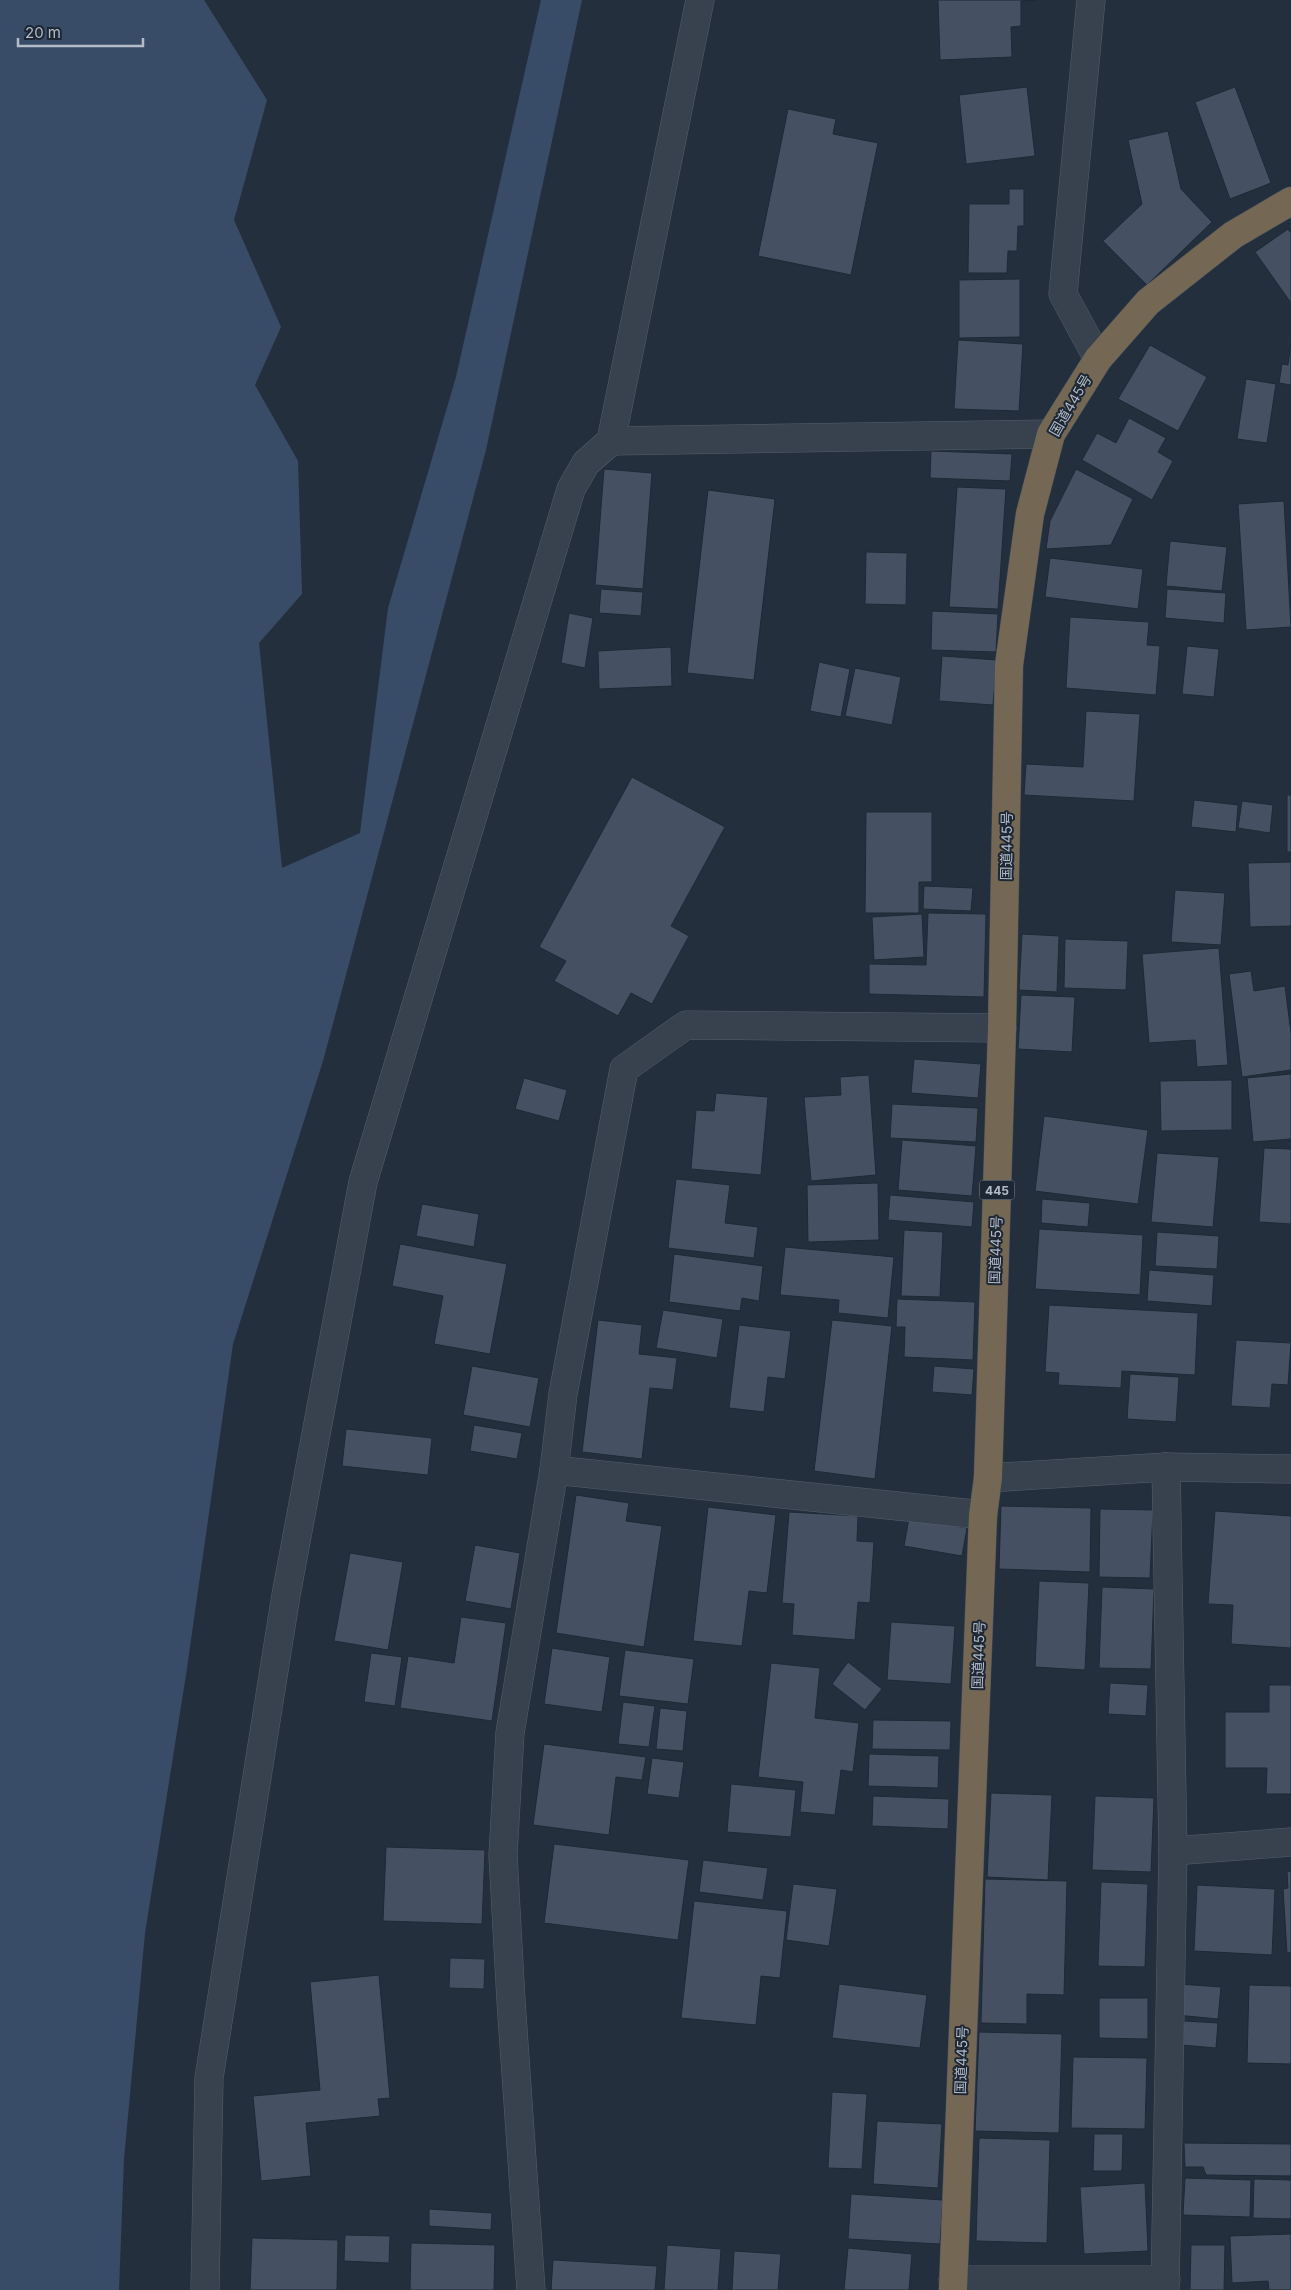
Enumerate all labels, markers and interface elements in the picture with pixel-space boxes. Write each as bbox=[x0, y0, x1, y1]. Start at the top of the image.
scale bar bbox=[18, 15, 142, 47]
text: 20 m bbox=[25, 23, 61, 42]
street label: 国道445号 bbox=[1045, 371, 1095, 439]
street label: 国道445号 bbox=[997, 812, 1015, 880]
road number: 445 bbox=[980, 1180, 1014, 1200]
street label: 国道445号 bbox=[985, 1215, 1005, 1285]
street label: 国道445号 bbox=[968, 1620, 988, 1690]
street label: 国道445号 bbox=[951, 2025, 971, 2095]

